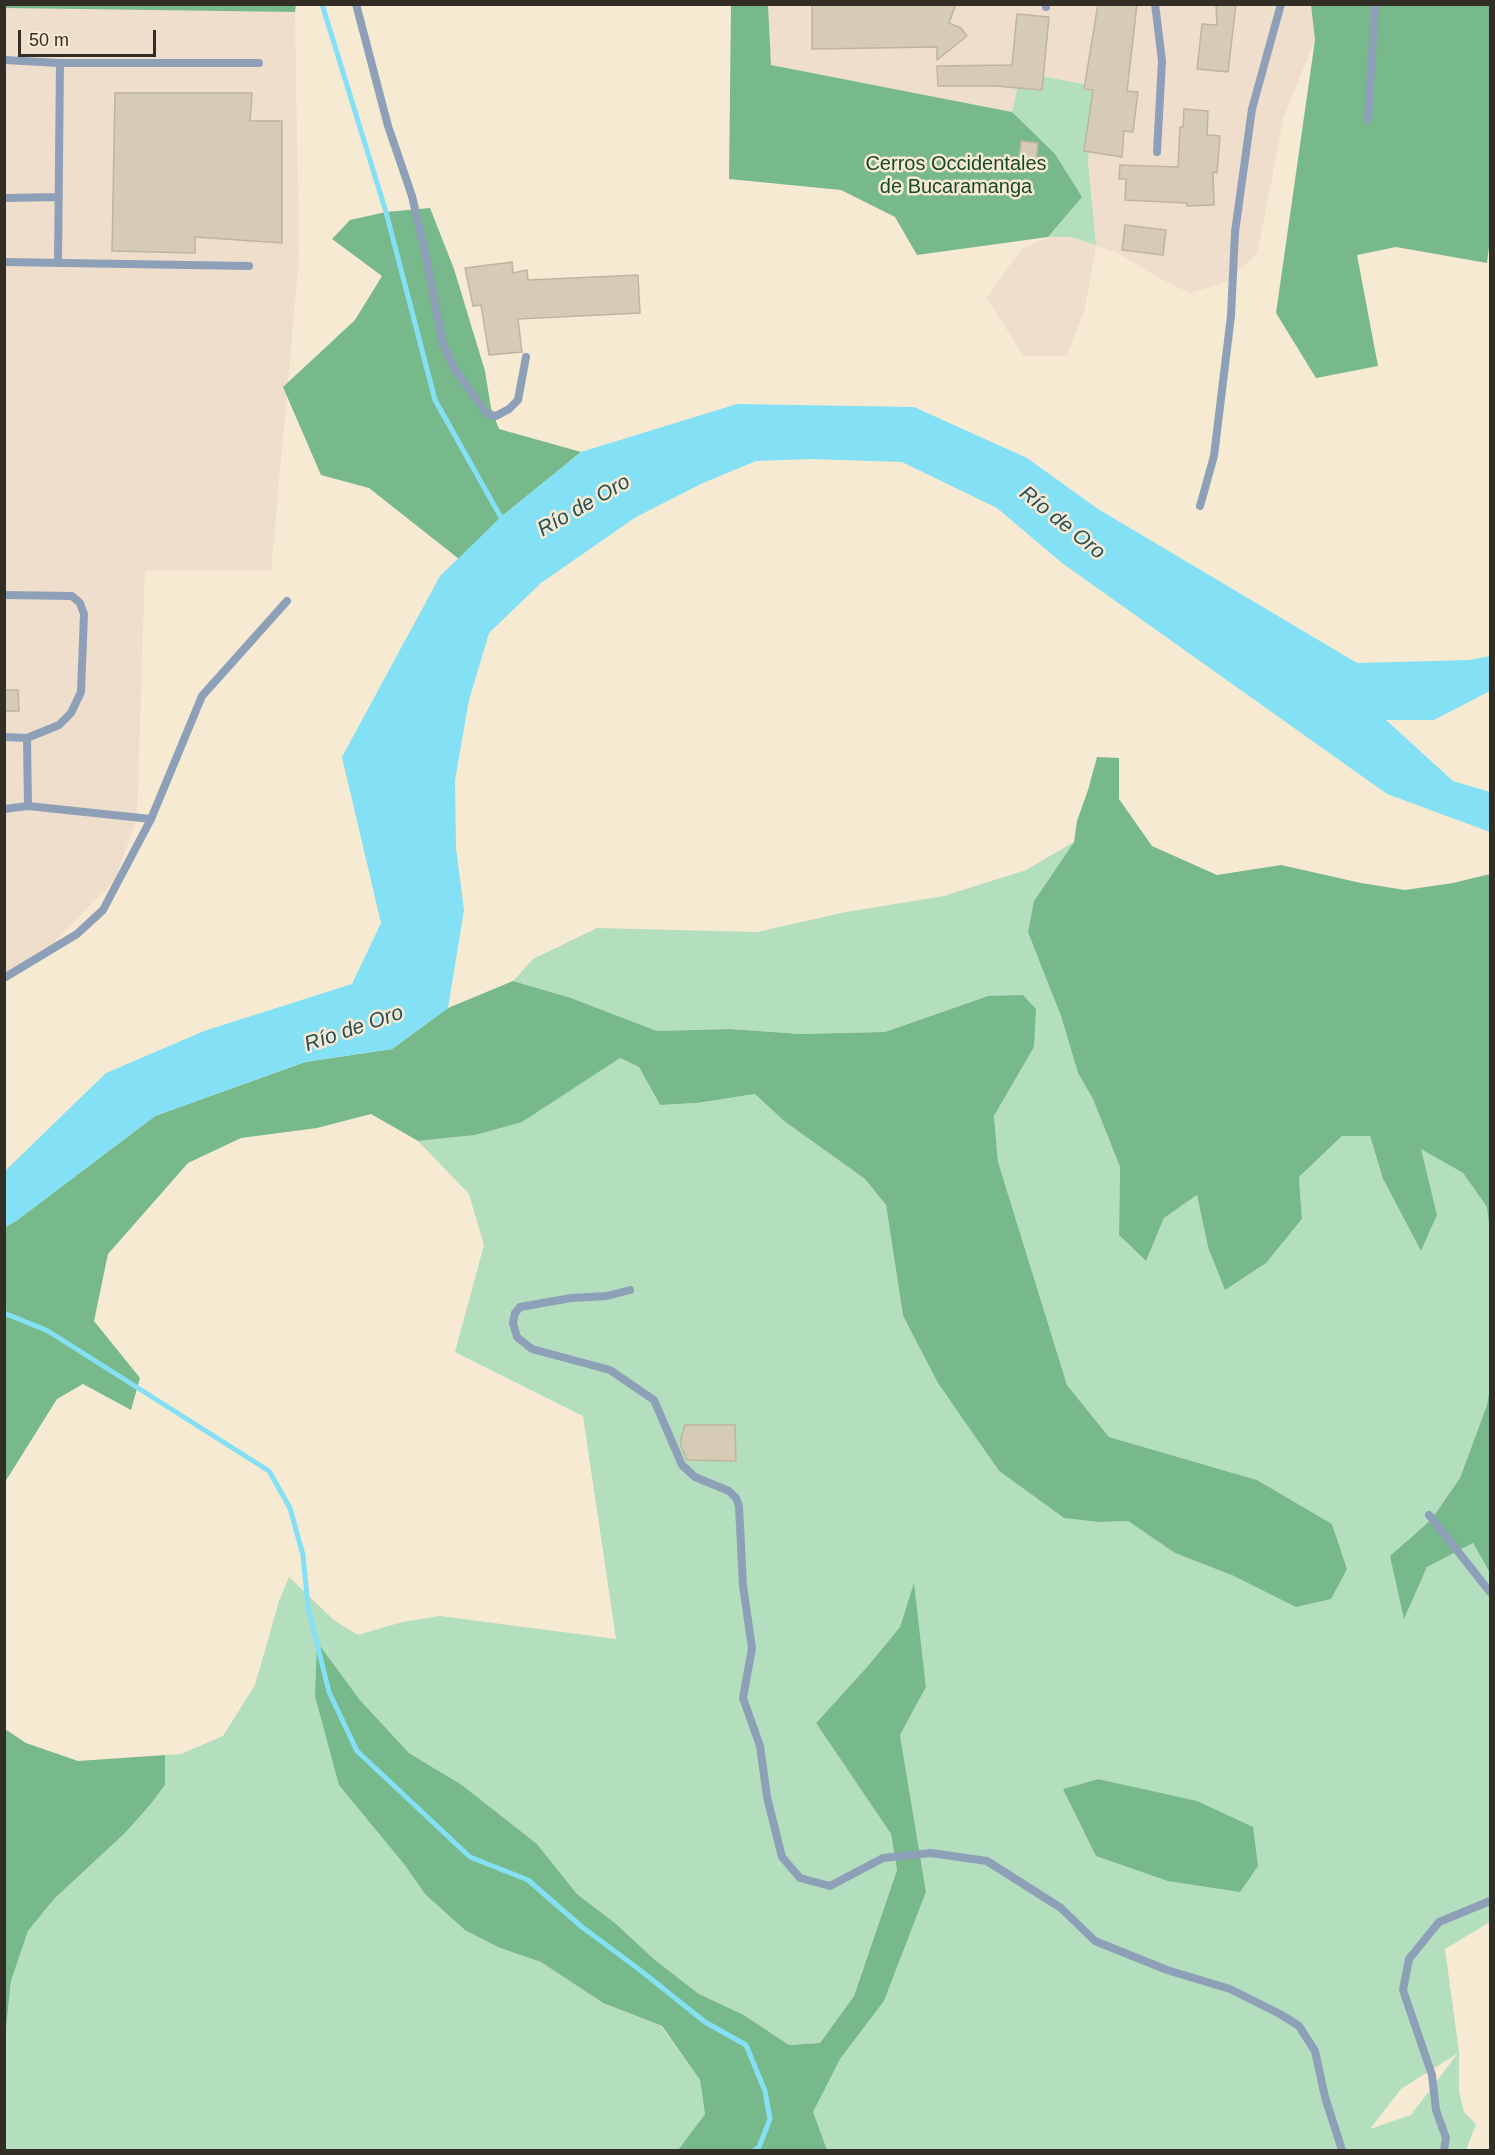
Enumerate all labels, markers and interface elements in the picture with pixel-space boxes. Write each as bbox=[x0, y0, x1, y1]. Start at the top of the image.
scale bar bbox=[21, 18, 159, 56]
text: 50 m bbox=[29, 30, 69, 50]
park label: Cerros Occidentales de Bucaramanga bbox=[865, 152, 1047, 199]
water label: Río de Oro bbox=[533, 469, 635, 543]
water label: Río de Oro bbox=[1014, 481, 1110, 565]
water label: Río de Oro bbox=[301, 1000, 407, 1058]

